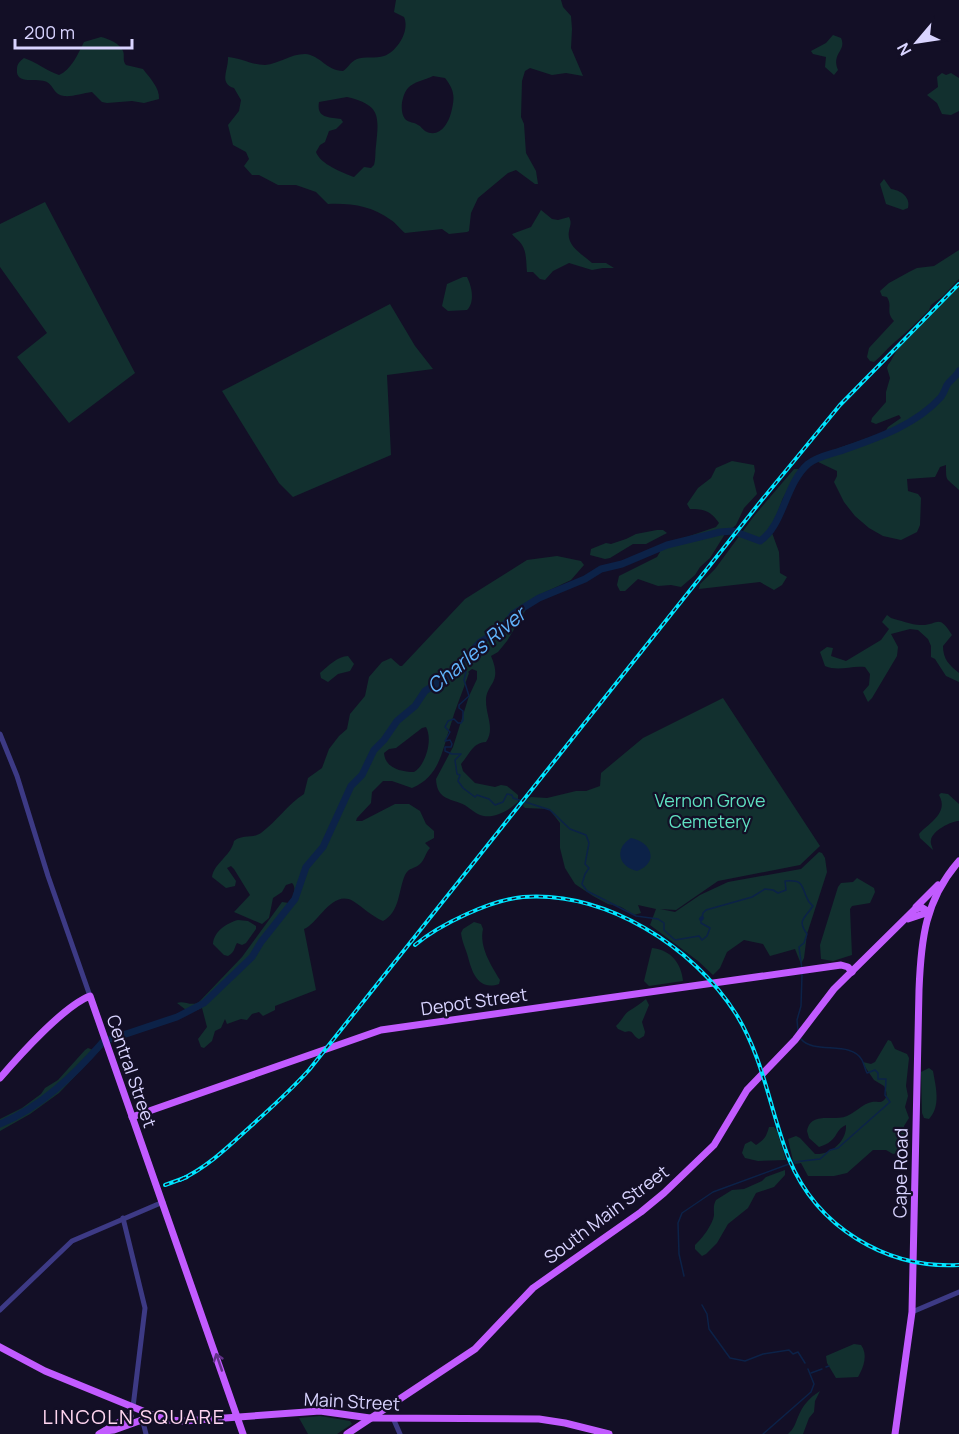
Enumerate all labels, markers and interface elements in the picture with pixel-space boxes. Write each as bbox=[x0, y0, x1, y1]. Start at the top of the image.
scale bar bbox=[15, 12, 132, 50]
north arrow bbox=[887, 12, 947, 72]
text: 200 m bbox=[24, 20, 75, 44]
text: N bbox=[891, 39, 916, 60]
water label: Charles River bbox=[421, 599, 533, 699]
park label: Vernon Grove Cemetery bbox=[655, 788, 765, 833]
street label: Depot Street bbox=[419, 982, 529, 1020]
street label: Central Street bbox=[101, 1011, 163, 1131]
street label: Cape Road bbox=[887, 1128, 913, 1218]
street label: South Main Street bbox=[539, 1159, 673, 1269]
one-way arrow bbox=[213, 1354, 224, 1372]
street label: Main Street bbox=[303, 1386, 401, 1416]
district label: LINCOLN SQUARE bbox=[42, 1403, 226, 1430]

